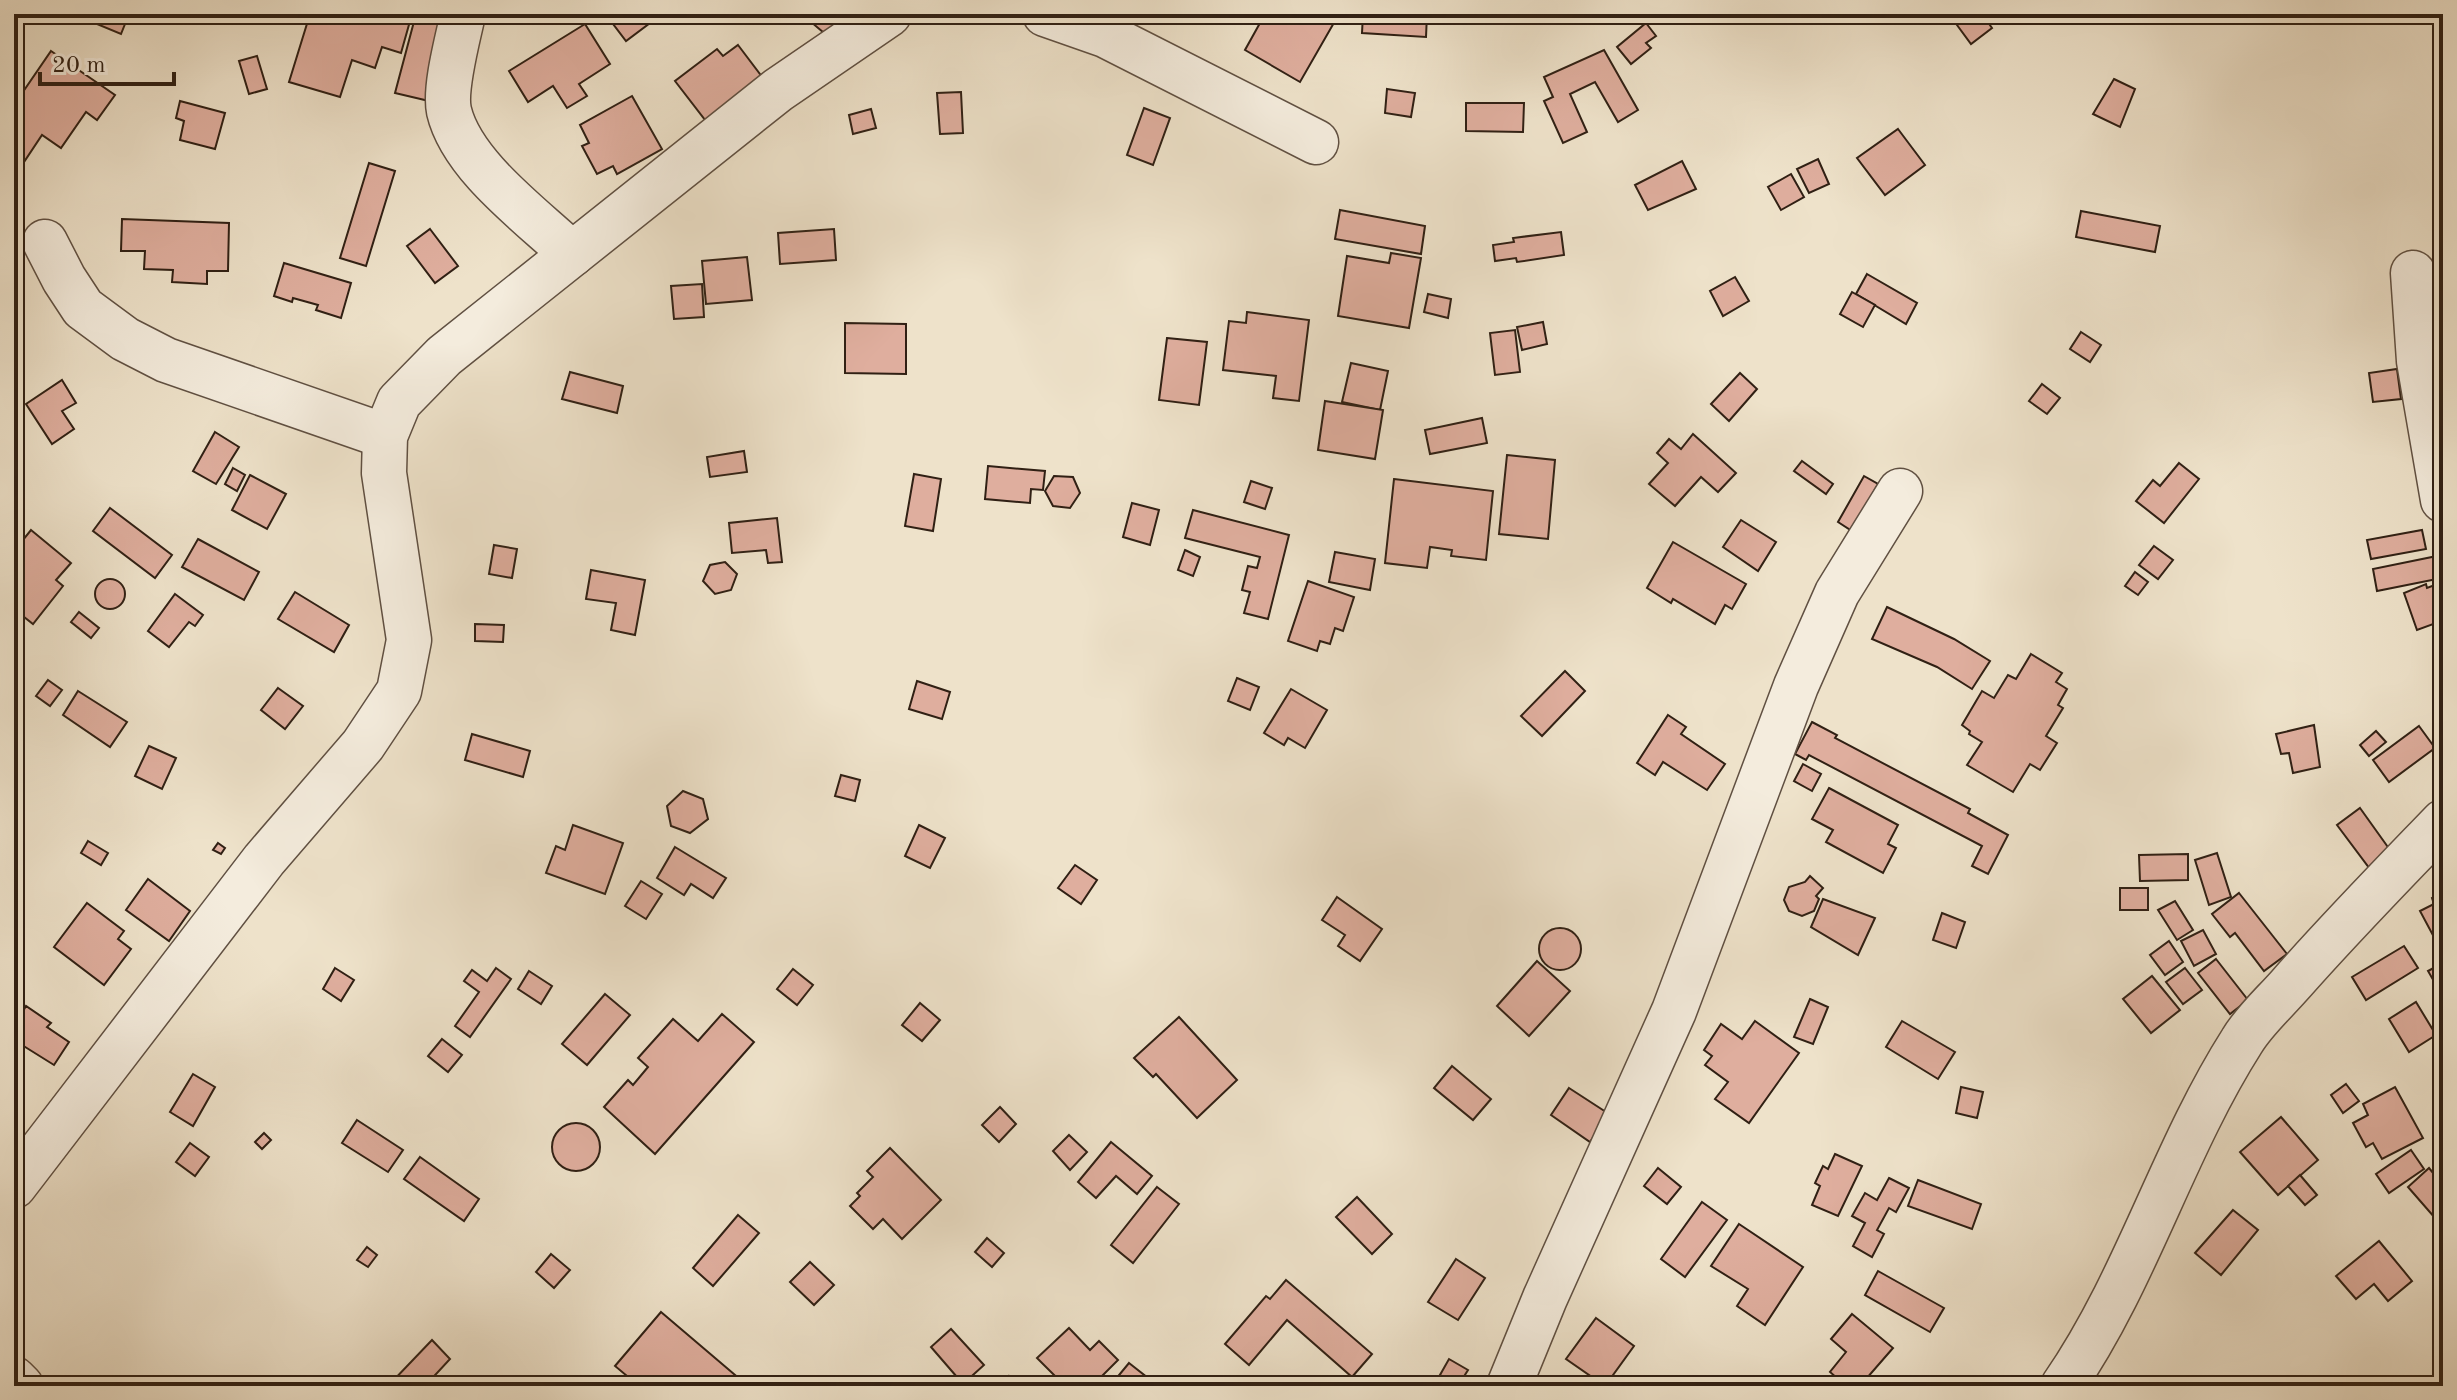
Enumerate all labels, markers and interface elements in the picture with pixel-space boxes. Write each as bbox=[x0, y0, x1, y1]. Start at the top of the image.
scale bar bbox=[40, 36, 174, 86]
text: 20 m bbox=[52, 54, 106, 78]

